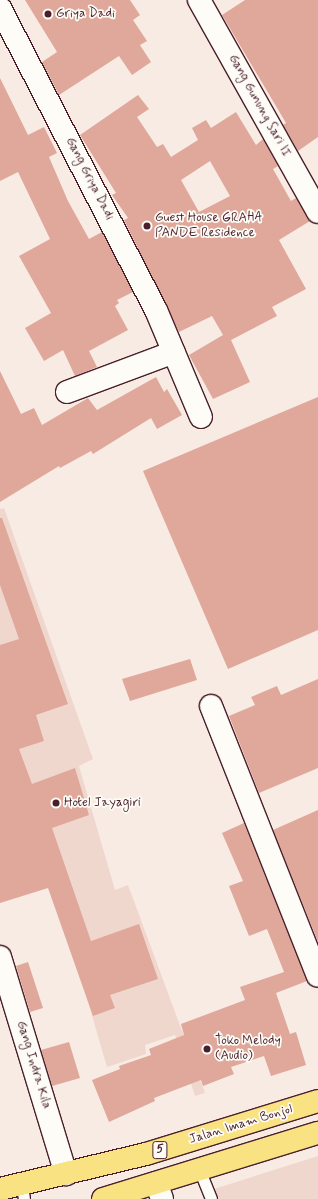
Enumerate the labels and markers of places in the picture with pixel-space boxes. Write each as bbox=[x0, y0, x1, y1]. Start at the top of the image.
place label: Griya Dadi bbox=[56, 6, 114, 22]
marker: Griya Dadi bbox=[43, 9, 53, 19]
place label: Guest House GRAHA PANDE Residence bbox=[155, 211, 263, 242]
marker: Guest House GRAHA PANDE Residence bbox=[142, 221, 152, 231]
place label: Hotel Jayagiri bbox=[64, 795, 139, 811]
marker: Hotel Jayagiri bbox=[51, 798, 61, 808]
place label: Toko Melody (Audio) bbox=[215, 1034, 282, 1065]
marker: Toko Melody (Audio) bbox=[202, 1044, 212, 1054]

